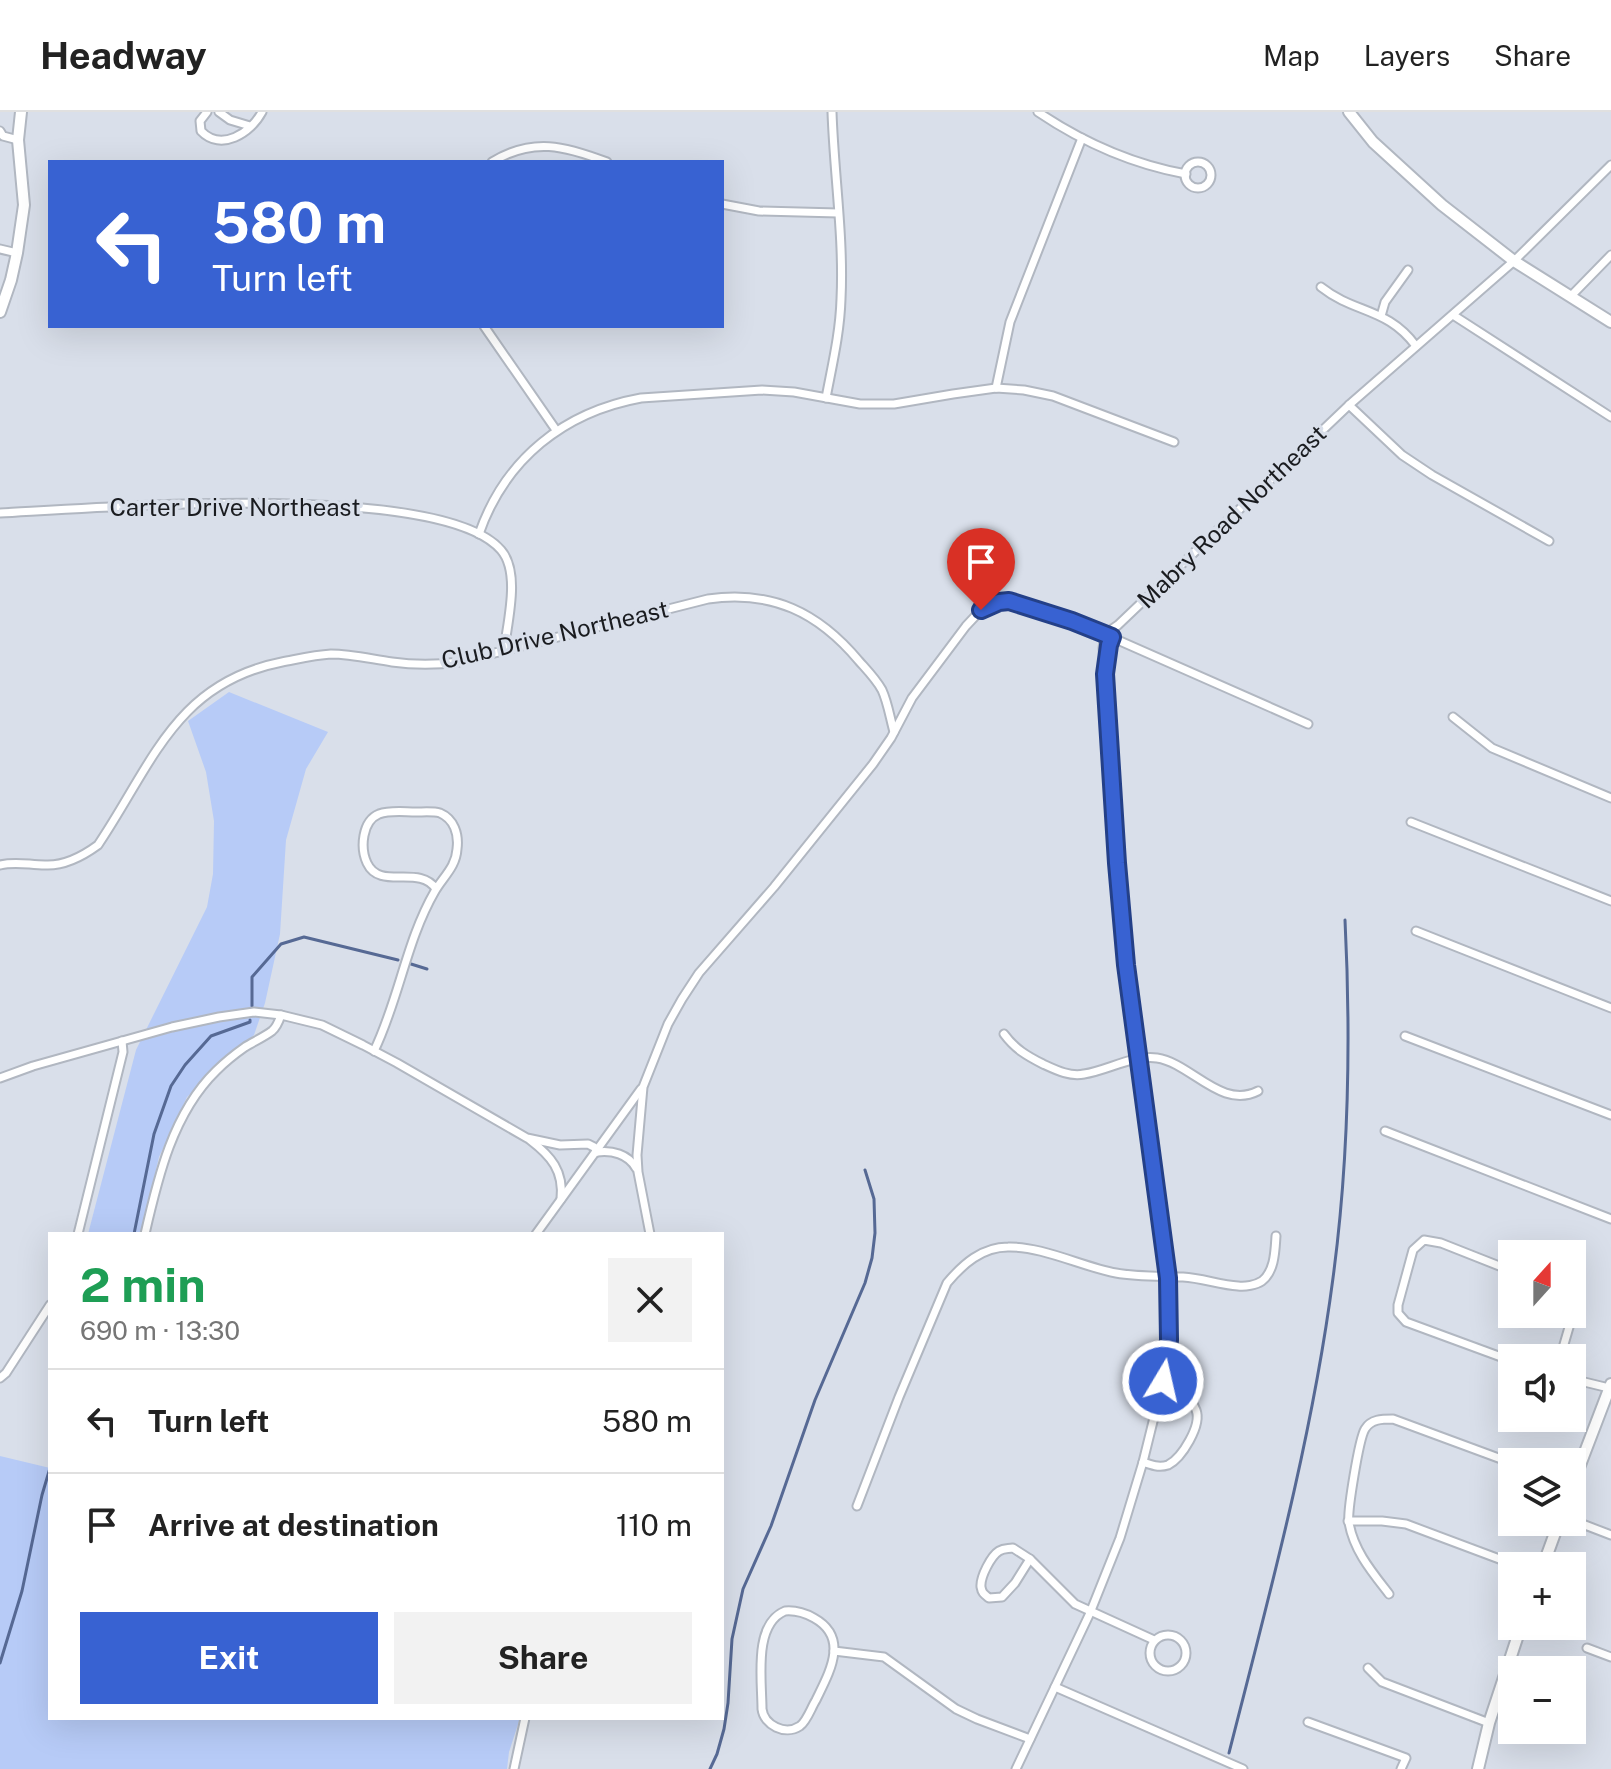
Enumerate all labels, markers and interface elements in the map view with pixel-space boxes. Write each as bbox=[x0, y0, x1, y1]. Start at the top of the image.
text: Headway bbox=[40, 33, 207, 78]
text: Map bbox=[1263, 39, 1320, 72]
text: Layers bbox=[1364, 39, 1450, 72]
text: Share bbox=[1494, 39, 1571, 72]
text: 580 m bbox=[212, 190, 386, 256]
icon: left bbox=[80, 192, 184, 296]
text: Turn left bbox=[212, 257, 353, 299]
street label: Mabry Road Northeast bbox=[1131, 419, 1331, 614]
street label: Carter Drive Northeast bbox=[109, 493, 361, 521]
pin bbox=[947, 528, 1015, 610]
icon: arrive bbox=[959, 540, 1003, 584]
street label: Club Drive Northeast bbox=[439, 594, 671, 674]
north arrow bbox=[1498, 1240, 1586, 1328]
map controls bbox=[1498, 1240, 1586, 1744]
text: 2 min bbox=[80, 1256, 206, 1313]
button: close bbox=[608, 1258, 692, 1342]
text: 690 m · 13:30 bbox=[80, 1315, 240, 1346]
position arrow bbox=[1121, 1339, 1205, 1423]
button: sound bbox=[1498, 1344, 1586, 1432]
icon: left bbox=[80, 1399, 124, 1443]
text: Turn left bbox=[148, 1403, 269, 1439]
text: 580 m bbox=[602, 1403, 692, 1439]
button: layers bbox=[1498, 1448, 1586, 1536]
icon: arrive bbox=[80, 1503, 124, 1547]
text: Arrive at destination bbox=[148, 1507, 439, 1543]
text: 110 m bbox=[616, 1507, 692, 1543]
button: + bbox=[1498, 1552, 1586, 1640]
button: Exit bbox=[80, 1612, 378, 1704]
button: Share bbox=[394, 1612, 692, 1704]
button: − bbox=[1498, 1656, 1586, 1744]

